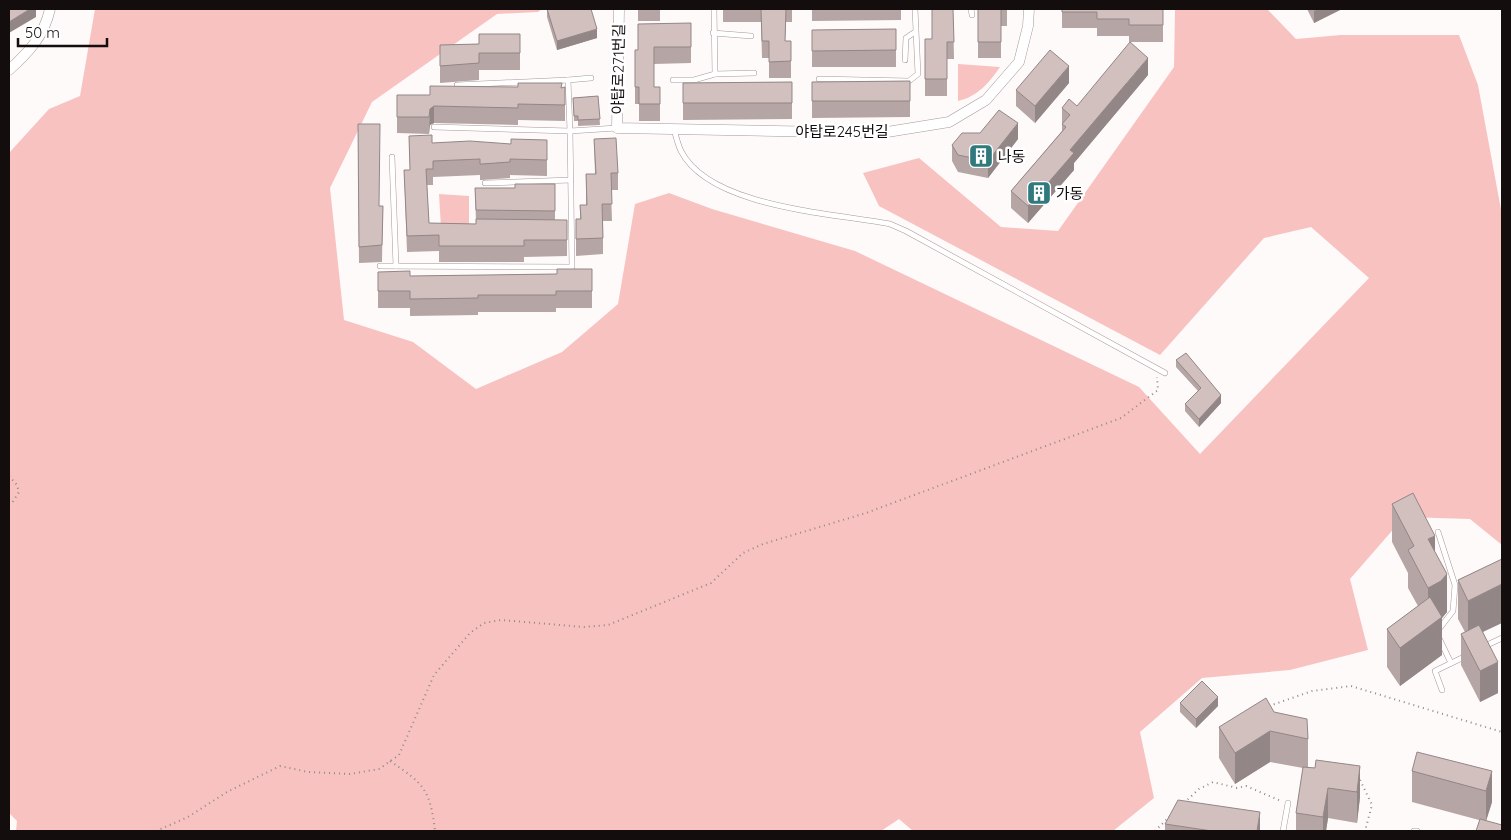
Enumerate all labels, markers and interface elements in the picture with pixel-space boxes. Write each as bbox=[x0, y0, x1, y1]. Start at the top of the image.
scale bar bbox=[18, 15, 106, 47]
text: 50 m bbox=[25, 23, 60, 42]
street label: 야탑로271번길 bbox=[608, 23, 628, 115]
street label: 야탑로245번길 bbox=[795, 122, 889, 141]
building icon: 나동 bbox=[968, 143, 994, 169]
place label: 나동 bbox=[998, 147, 1026, 166]
building icon: 가동 bbox=[1026, 180, 1052, 206]
place label: 가동 bbox=[1056, 184, 1084, 203]

